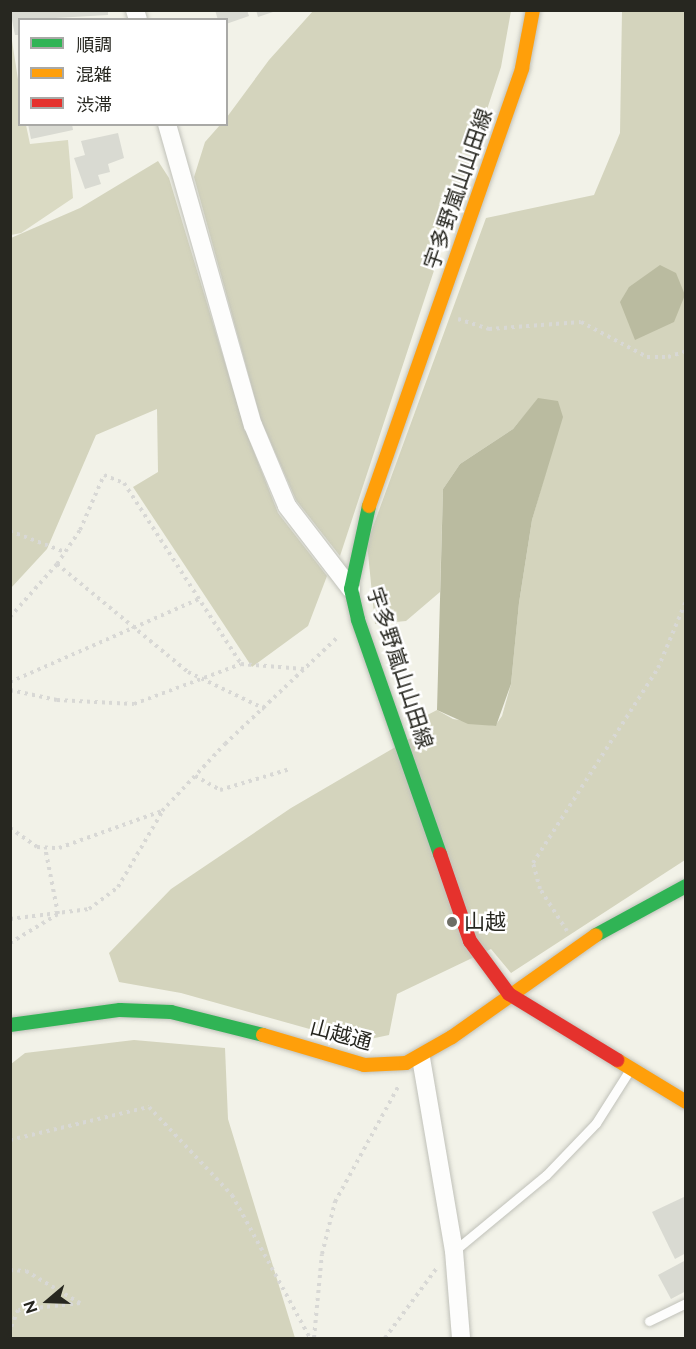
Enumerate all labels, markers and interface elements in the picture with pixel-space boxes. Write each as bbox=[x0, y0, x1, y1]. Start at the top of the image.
legend bbox=[18, 18, 228, 126]
text: 順調 bbox=[76, 34, 112, 55]
text: 混雑 bbox=[76, 64, 112, 85]
text: 渋滞 bbox=[76, 94, 112, 115]
street label: 宇多野嵐山山田線 bbox=[419, 105, 497, 273]
street label: 宇多野嵐山山田線 bbox=[362, 584, 438, 752]
place label: 山越 bbox=[464, 909, 506, 935]
marker: 山越 bbox=[445, 915, 459, 929]
street label: 山越通 bbox=[307, 1015, 375, 1055]
north arrow bbox=[18, 1271, 78, 1331]
text: N bbox=[20, 1298, 41, 1316]

